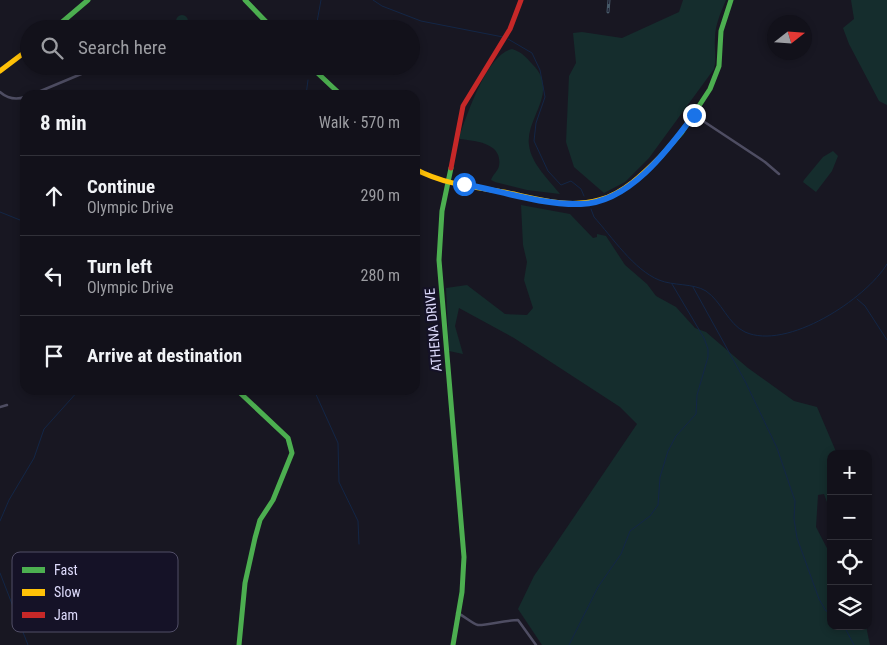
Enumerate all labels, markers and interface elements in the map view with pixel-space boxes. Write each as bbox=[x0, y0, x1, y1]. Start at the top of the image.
north arrow bbox=[767, 15, 812, 60]
search box bbox=[20, 20, 420, 75]
icon: search bbox=[38, 34, 66, 62]
text: Search here bbox=[78, 36, 166, 59]
route end bbox=[683, 104, 706, 127]
text: 8 min bbox=[40, 111, 87, 135]
text: Walk · 570 m bbox=[319, 113, 400, 132]
route start bbox=[453, 173, 476, 196]
text: Continue bbox=[87, 175, 155, 198]
icon: ahead bbox=[40, 182, 68, 210]
text: 290 m bbox=[361, 186, 400, 205]
text: Olympic Drive bbox=[87, 198, 174, 217]
text: Turn left bbox=[87, 255, 152, 278]
icon: left bbox=[40, 262, 68, 290]
text: 280 m bbox=[361, 266, 400, 285]
text: Olympic Drive bbox=[87, 278, 174, 297]
street label: ATHENA DRIVE bbox=[421, 287, 445, 373]
icon: arrive bbox=[40, 342, 68, 370]
text: Arrive at destination bbox=[87, 344, 242, 367]
map controls bbox=[827, 450, 872, 630]
button: + bbox=[827, 450, 872, 495]
button: − bbox=[827, 495, 872, 540]
button: locate bbox=[827, 540, 872, 585]
legend bbox=[12, 552, 178, 632]
text: Fast bbox=[54, 562, 78, 578]
text: Slow bbox=[54, 584, 81, 600]
button: layers bbox=[827, 585, 872, 630]
text: Jam bbox=[54, 607, 78, 623]

